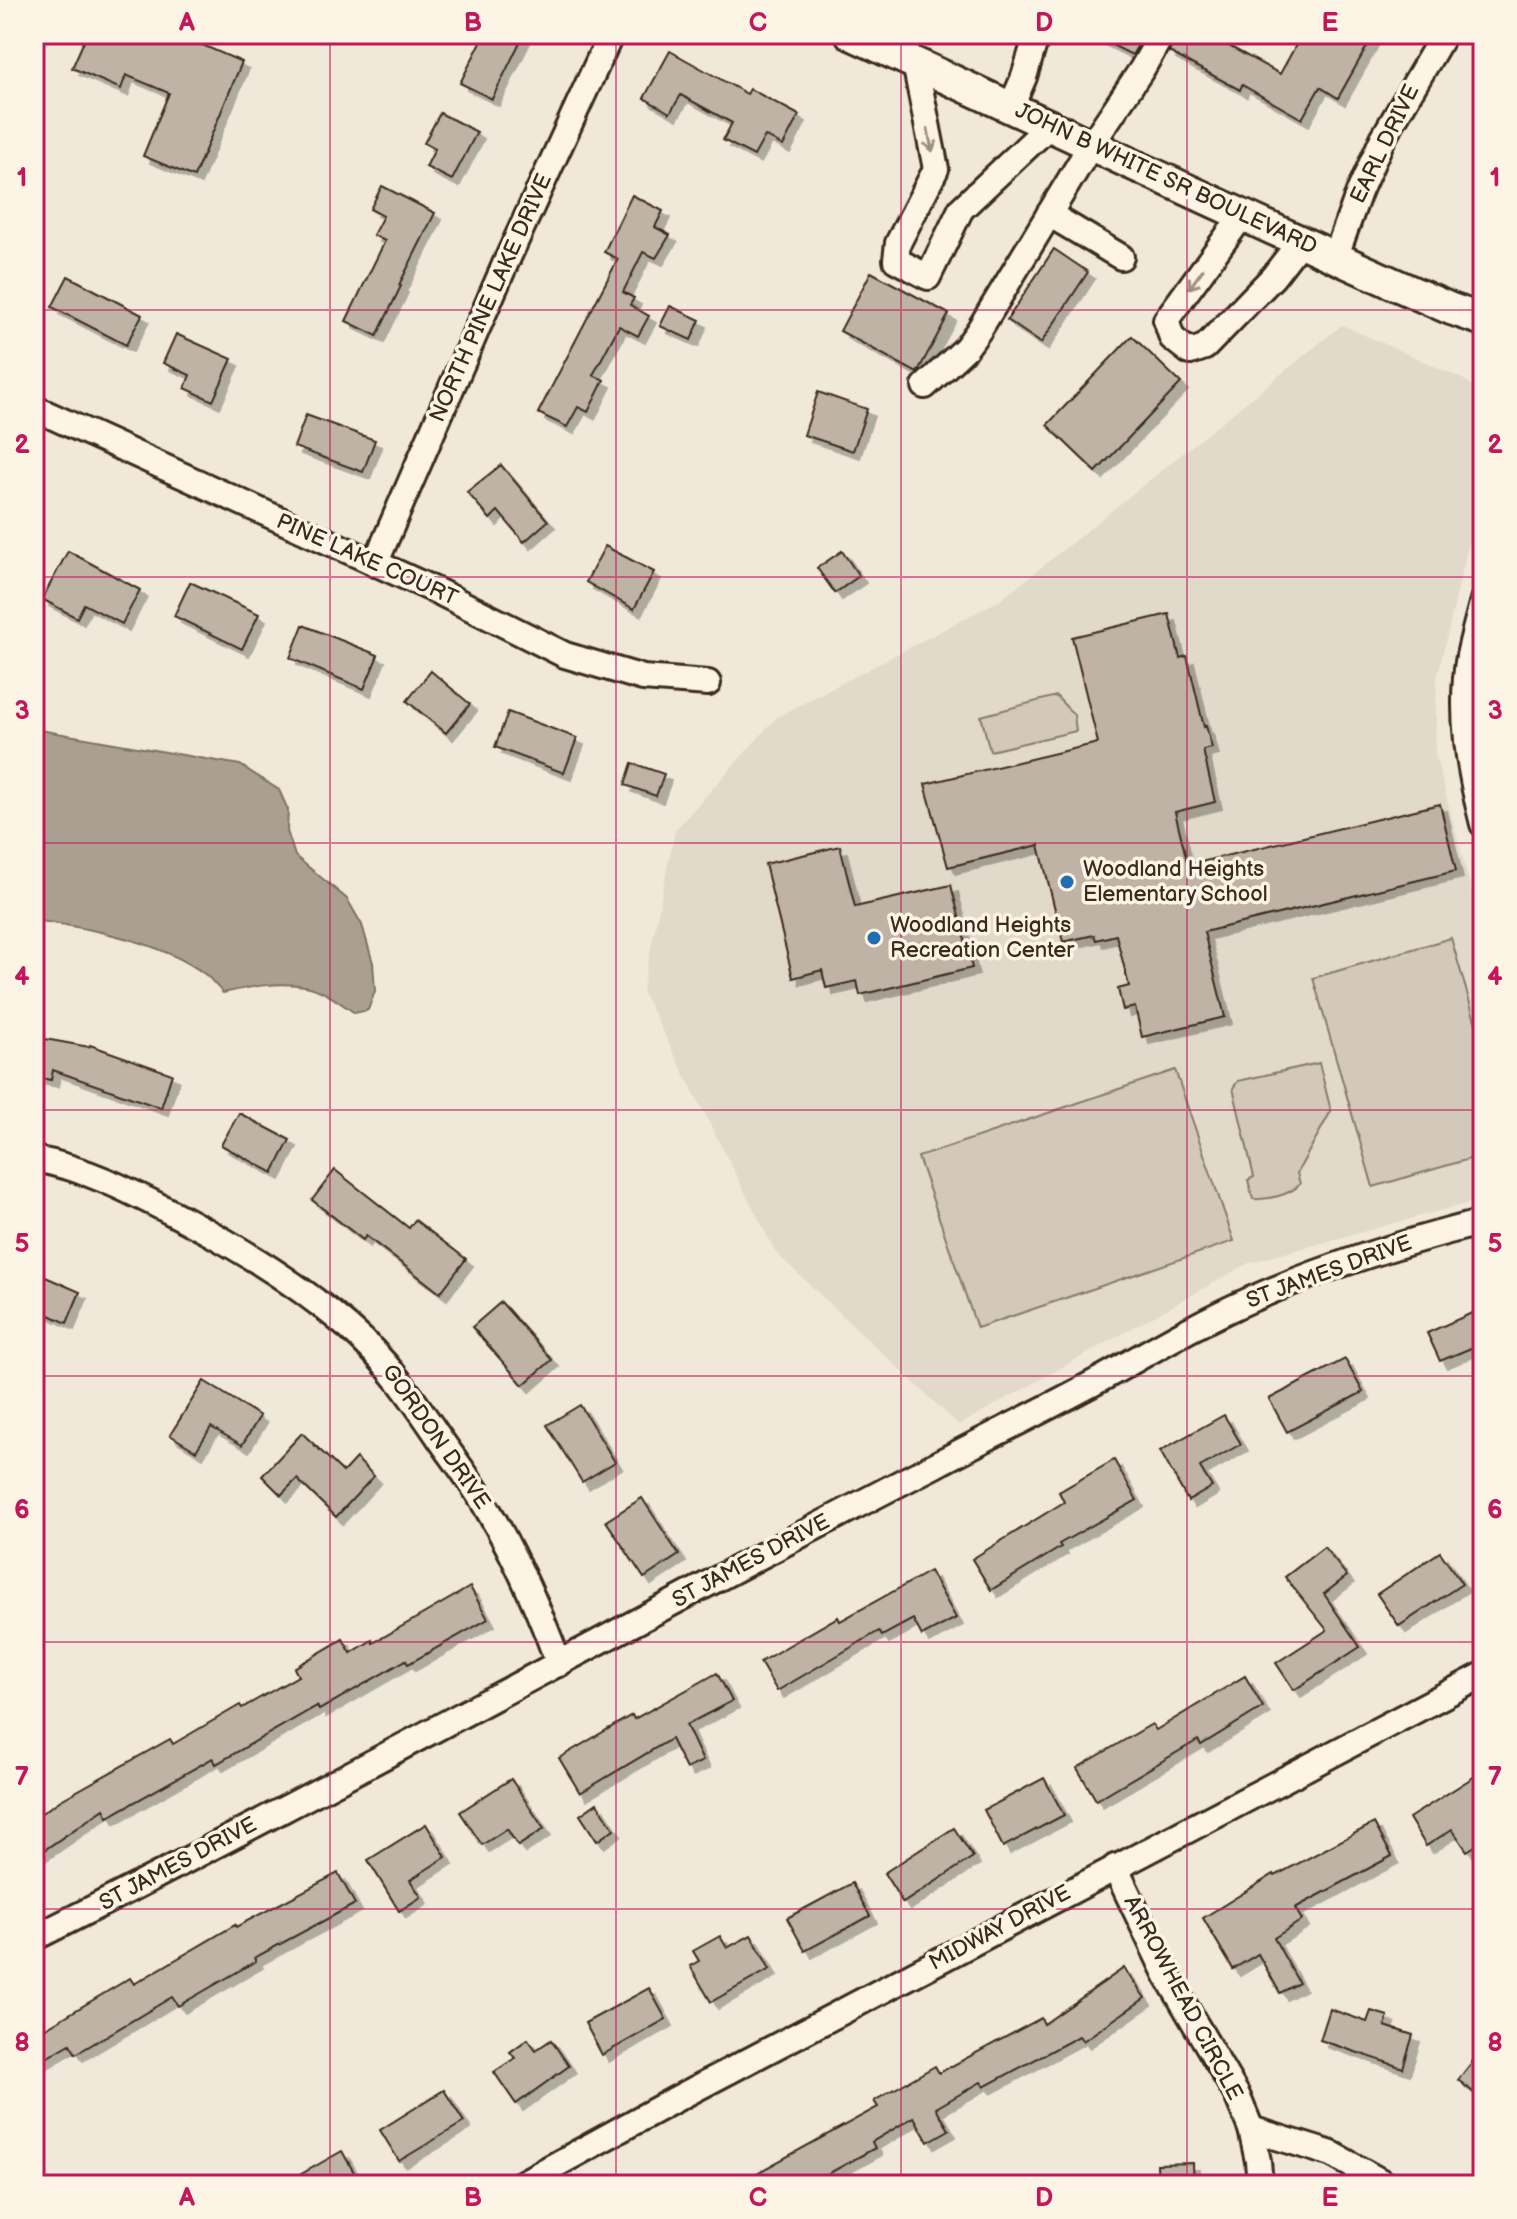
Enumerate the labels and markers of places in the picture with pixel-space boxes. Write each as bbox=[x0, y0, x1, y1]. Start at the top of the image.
place label: Woodland Heights Elementary School bbox=[1083, 856, 1268, 908]
marker: Woodland Heights Elementary School bbox=[1058, 873, 1076, 891]
place label: Woodland Heights Recreation Center bbox=[890, 912, 1075, 964]
marker: Woodland Heights Recreation Center bbox=[865, 929, 883, 947]

